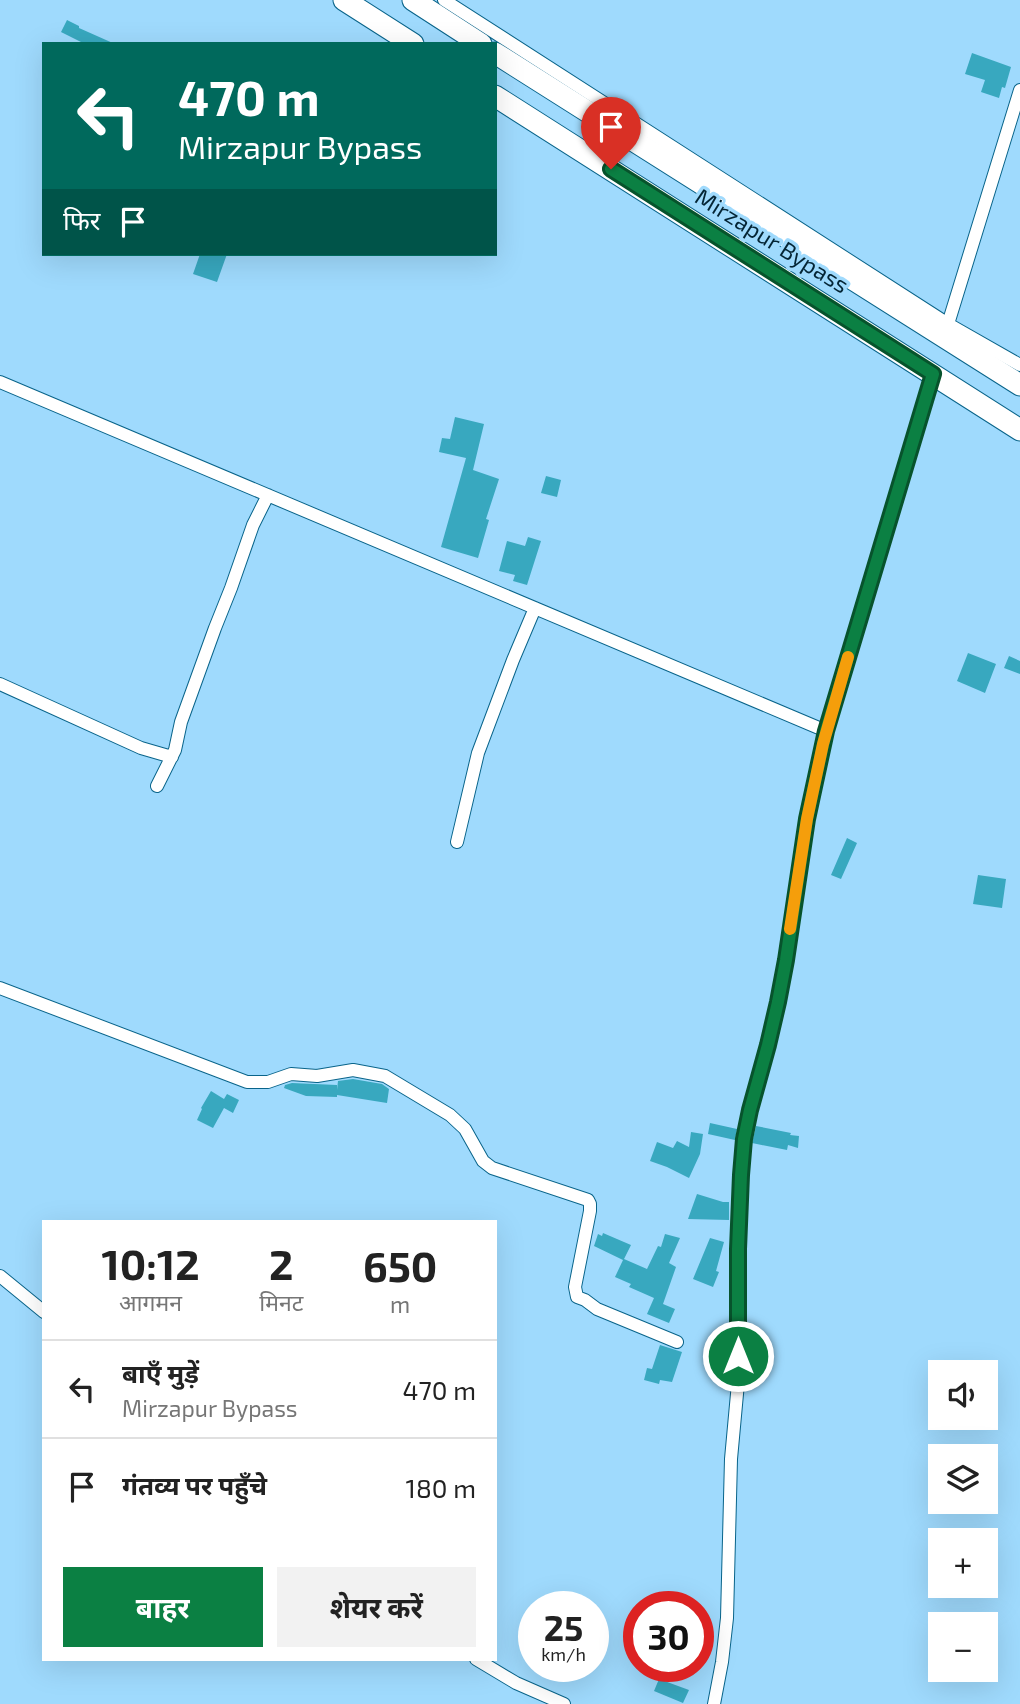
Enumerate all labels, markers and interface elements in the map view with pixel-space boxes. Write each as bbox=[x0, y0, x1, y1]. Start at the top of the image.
text: 470 m bbox=[178, 67, 320, 126]
icon: left bbox=[63, 70, 154, 161]
pin bbox=[581, 97, 641, 169]
icon: arrive bbox=[592, 108, 630, 146]
text: Mirzapur Bypass bbox=[178, 127, 422, 165]
street label: Mirzapur Bypass bbox=[691, 182, 854, 299]
icon: arrive bbox=[114, 203, 152, 241]
text: फिर bbox=[63, 204, 100, 235]
text: 10:12 bbox=[102, 1238, 200, 1288]
text: 2 bbox=[269, 1238, 293, 1288]
text: 650 bbox=[363, 1240, 437, 1290]
text: आगमन bbox=[119, 1288, 182, 1316]
text: मिनट bbox=[259, 1288, 303, 1316]
text: m bbox=[390, 1290, 410, 1318]
position arrow bbox=[701, 1319, 775, 1393]
text: बाएँ मुड़ें bbox=[122, 1357, 199, 1388]
map controls bbox=[928, 1360, 998, 1682]
button: sound bbox=[928, 1360, 998, 1430]
icon: left bbox=[63, 1370, 101, 1408]
text: 470 m bbox=[402, 1374, 476, 1405]
text: Mirzapur Bypass bbox=[122, 1394, 298, 1422]
button: layers bbox=[928, 1444, 998, 1514]
icon: arrive bbox=[63, 1468, 101, 1506]
text: गंतव्य पर पहुँचे bbox=[122, 1469, 267, 1500]
text: 180 m bbox=[406, 1472, 476, 1503]
button: + bbox=[928, 1528, 998, 1598]
button: बाहर bbox=[63, 1567, 263, 1647]
button: शेयर करें bbox=[277, 1567, 476, 1647]
speed limit sign: 30 bbox=[623, 1591, 714, 1682]
text: 25 bbox=[544, 1606, 583, 1648]
button: − bbox=[928, 1612, 998, 1682]
text: km/h bbox=[541, 1643, 586, 1665]

